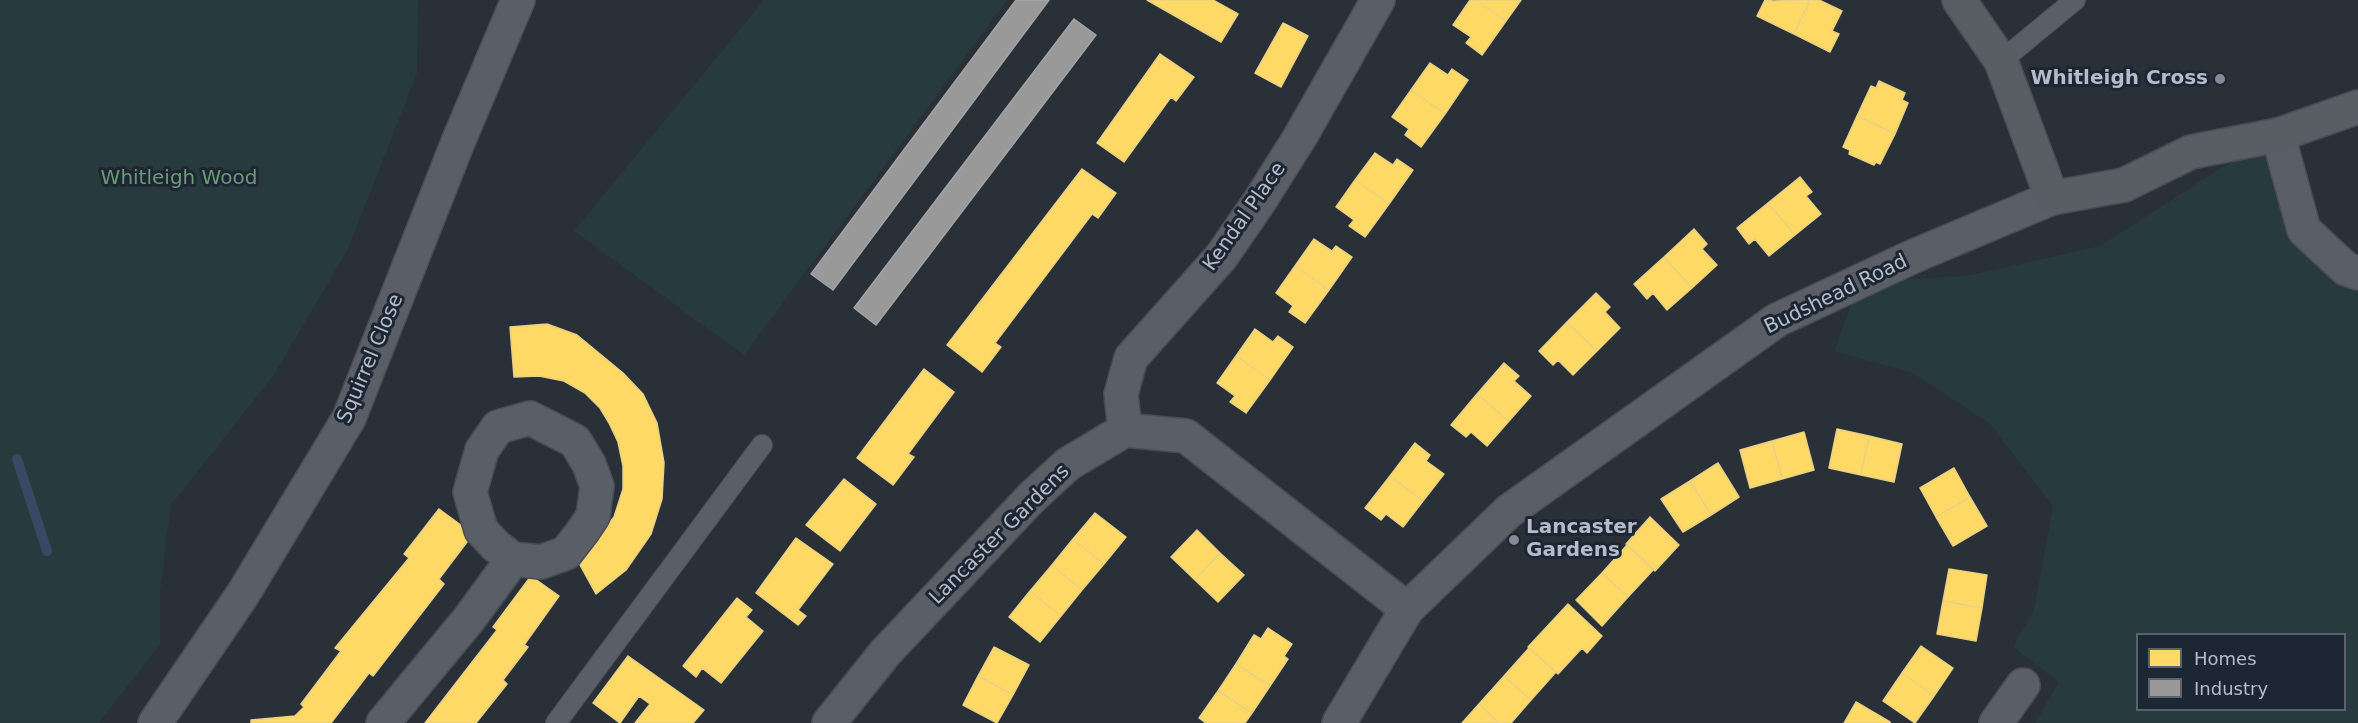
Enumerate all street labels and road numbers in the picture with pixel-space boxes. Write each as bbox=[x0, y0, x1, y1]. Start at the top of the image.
street label: Kendal Place bbox=[1199, 158, 1291, 276]
street label: Budshead Road bbox=[1761, 250, 1911, 340]
street label: Squirrel Close bbox=[333, 291, 409, 427]
street label: Lancaster Gardens bbox=[925, 460, 1075, 610]

